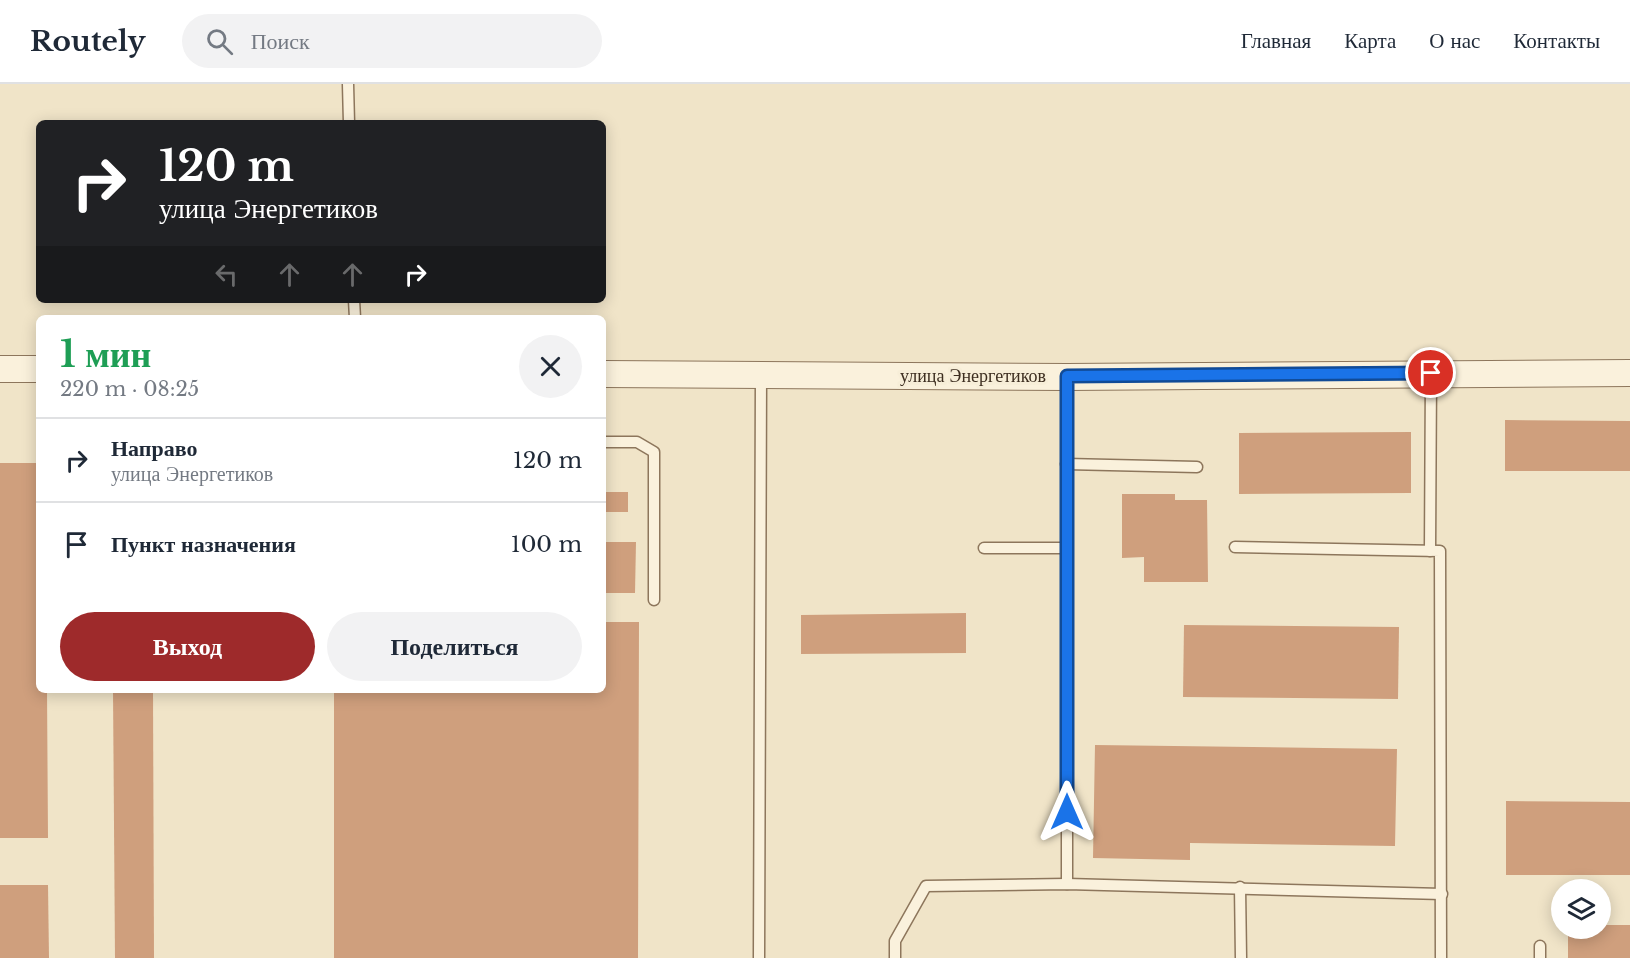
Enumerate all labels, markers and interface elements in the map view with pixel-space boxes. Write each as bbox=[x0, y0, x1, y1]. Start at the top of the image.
search box bbox=[182, 14, 602, 68]
text: Routely bbox=[30, 24, 146, 59]
icon: search bbox=[203, 25, 236, 58]
text: Поиск bbox=[251, 28, 310, 55]
text: Главная bbox=[1241, 28, 1311, 54]
text: Карта bbox=[1344, 28, 1396, 54]
text: О нас bbox=[1429, 28, 1480, 54]
text: Контакты bbox=[1513, 28, 1600, 54]
text: 120 m bbox=[159, 140, 294, 192]
icon: right bbox=[60, 144, 138, 222]
text: улица Энергетиков bbox=[159, 192, 378, 225]
icon: left bbox=[210, 258, 243, 291]
icon: ahead bbox=[273, 258, 306, 291]
icon: ahead bbox=[336, 258, 369, 291]
icon: right bbox=[399, 258, 432, 291]
text: 1 мин bbox=[60, 332, 151, 377]
button: close bbox=[519, 335, 582, 398]
pin bbox=[1405, 347, 1456, 398]
icon: arrive bbox=[1414, 356, 1447, 389]
street label: улица Энергетиков bbox=[900, 365, 1046, 387]
text: 220 m · 08:25 bbox=[60, 377, 199, 401]
text: Направо bbox=[111, 435, 197, 462]
icon: right bbox=[60, 444, 93, 477]
text: 120 m bbox=[513, 447, 582, 474]
text: улица Энергетиков bbox=[111, 462, 273, 486]
icon: arrive bbox=[60, 528, 93, 561]
text: Пункт назначения bbox=[111, 531, 296, 558]
text: 100 m bbox=[511, 531, 582, 558]
button: Выход bbox=[60, 612, 315, 681]
button: Поделиться bbox=[327, 612, 582, 681]
position arrow bbox=[1035, 780, 1099, 844]
map controls bbox=[1551, 879, 1611, 939]
button: layers bbox=[1551, 879, 1611, 939]

